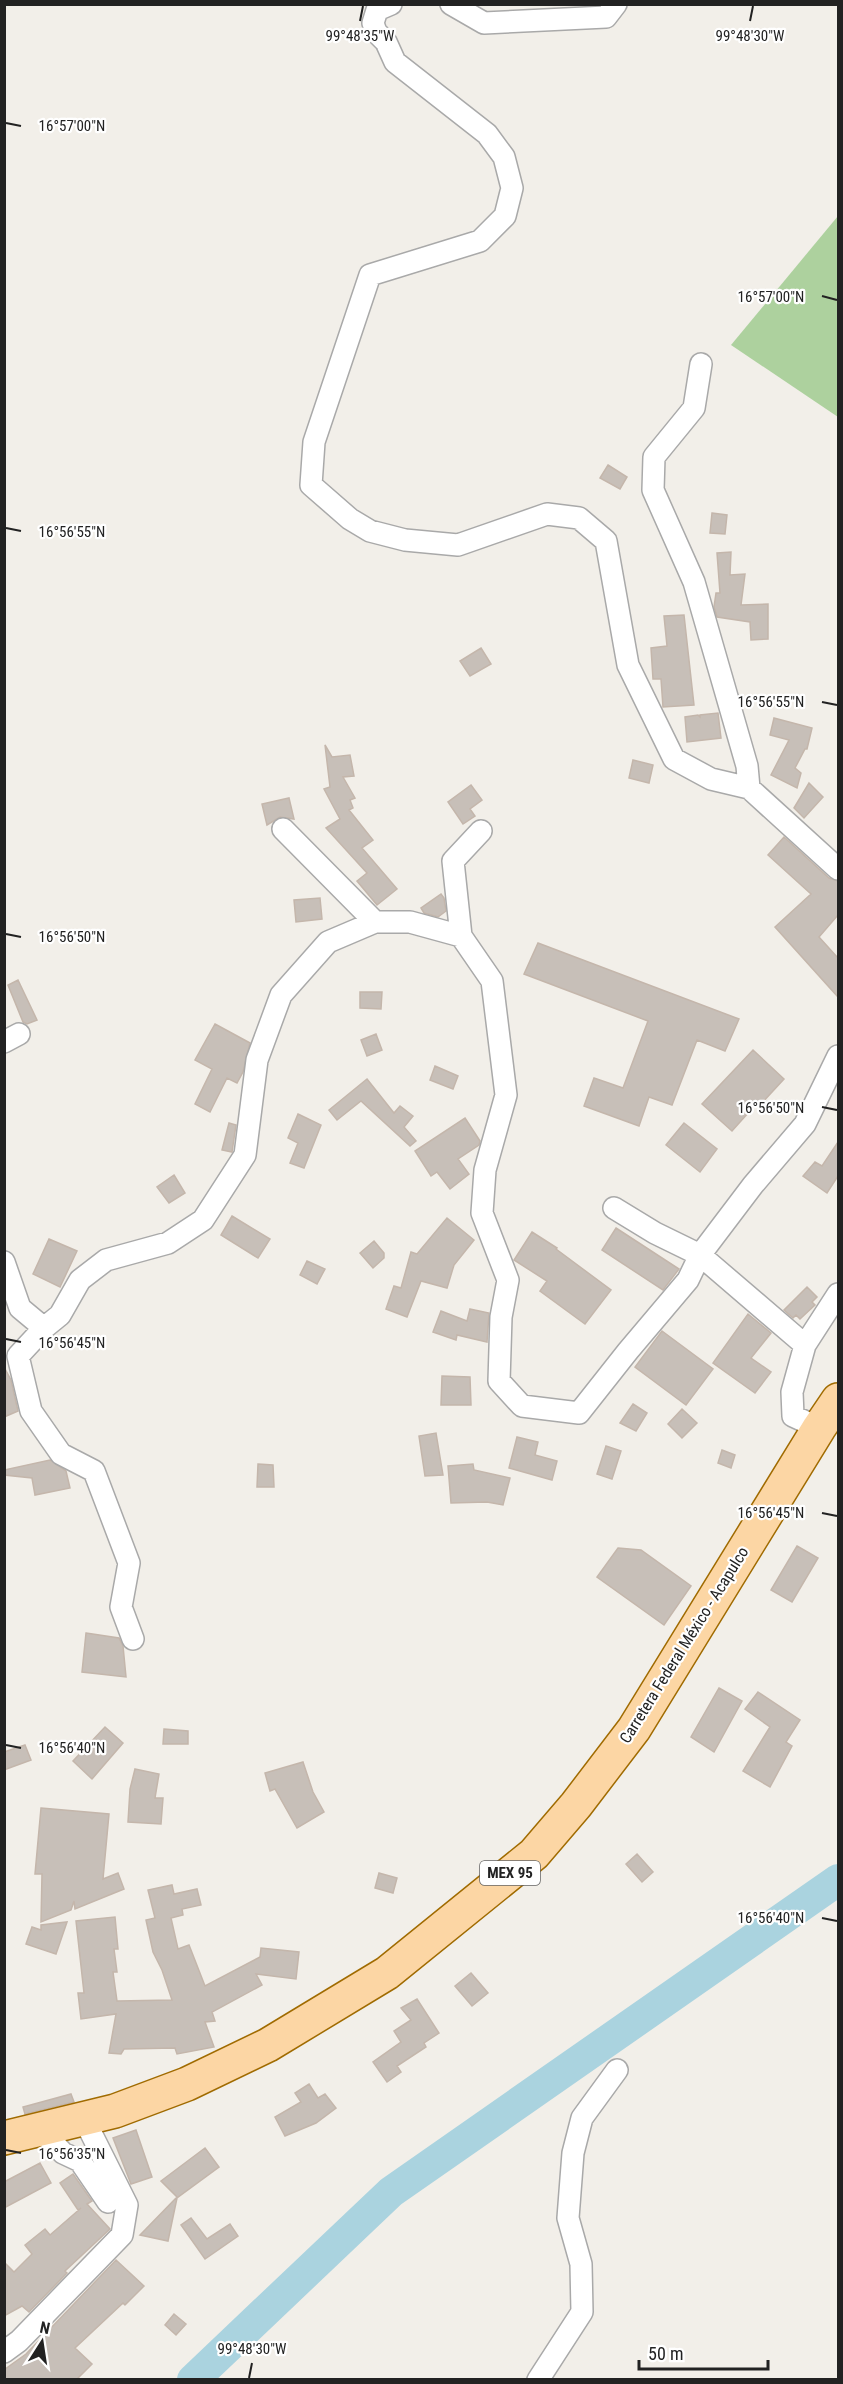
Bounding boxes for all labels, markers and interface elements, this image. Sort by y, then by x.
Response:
text: 99°48'35"W [326,27,395,45]
text: 99°48'30"W [716,27,785,45]
text: 16°57'00"N [39,117,105,135]
text: 16°57'00"N [738,288,804,306]
text: 16°56'55"N [39,523,105,541]
text: 16°56'55"N [738,693,804,711]
text: 16°56'50"N [39,928,105,946]
text: 16°56'50"N [738,1099,804,1117]
text: 16°56'45"N [39,1334,105,1352]
text: 16°56'45"N [738,1504,804,1522]
street label: Carretera Federal México - Acapulco [616,1543,752,1747]
text: 16°56'40"N [39,1739,105,1757]
road number: MEX 95 [480,1861,540,1885]
text: 16°56'40"N [738,1909,804,1927]
text: 16°56'35"N [39,2145,105,2163]
north arrow [12,2312,72,2372]
text: N [38,2318,52,2338]
scale bar [639,2333,768,2371]
text: 99°48'30"W [218,2340,287,2358]
text: 50 m [648,2343,683,2364]

